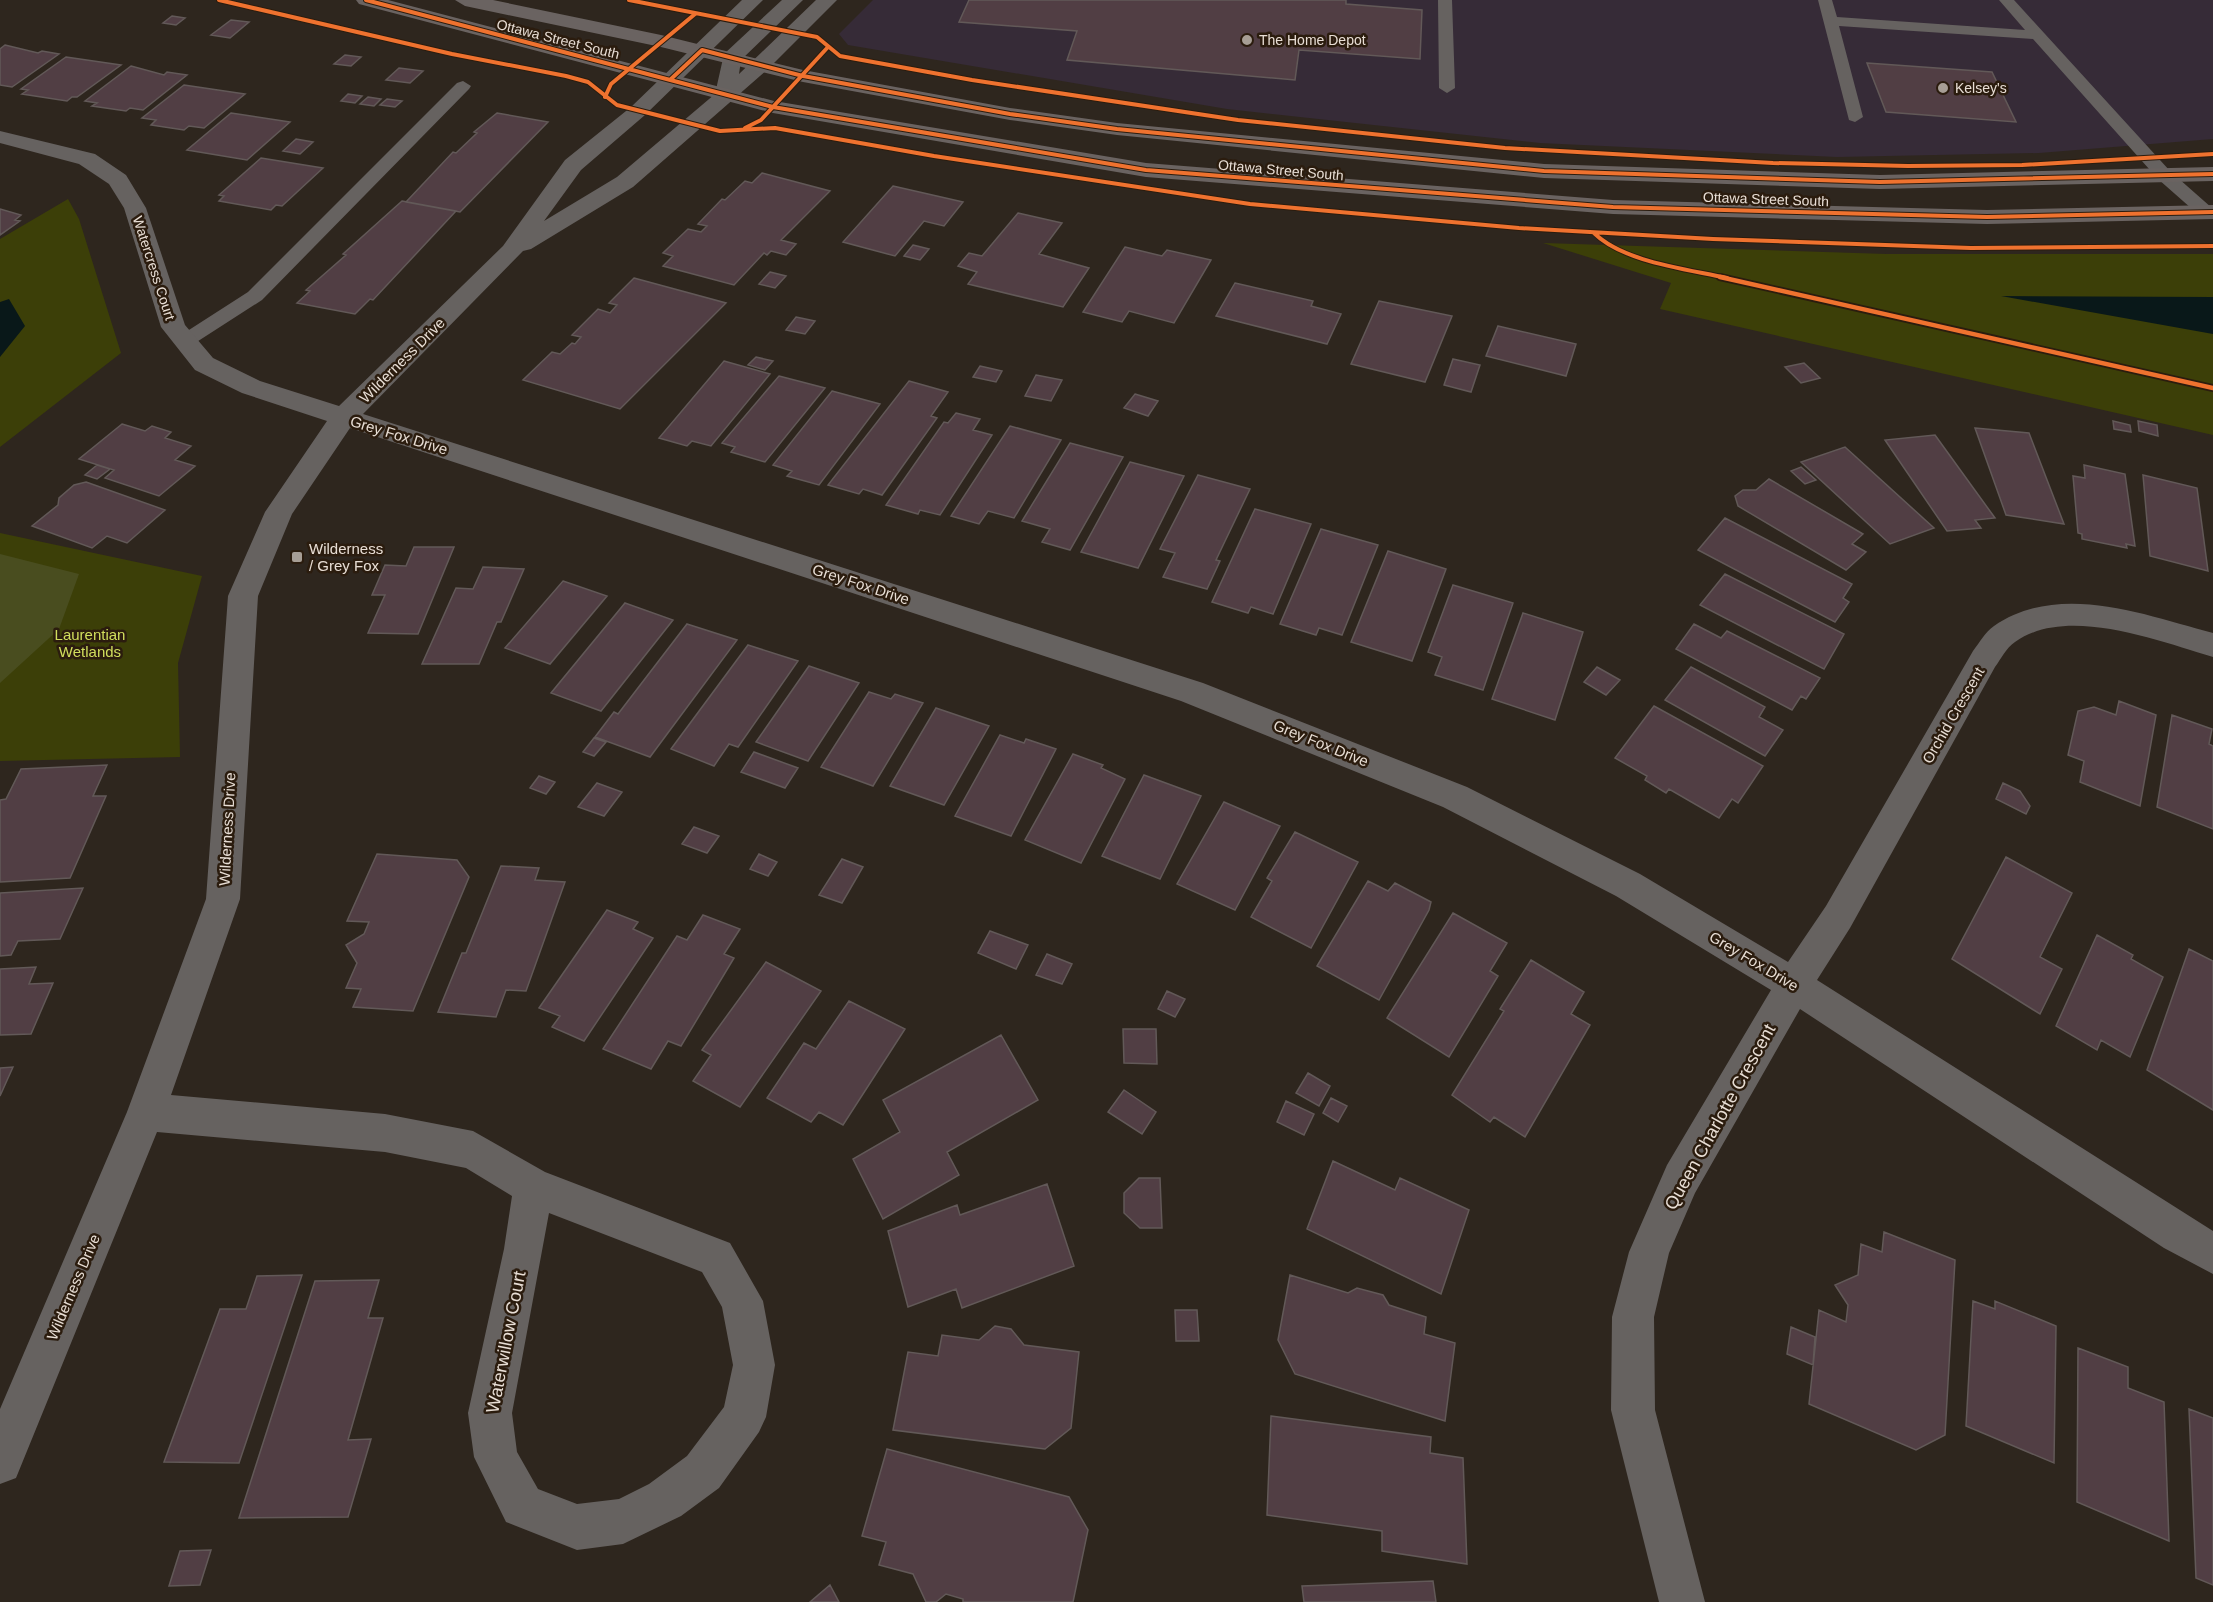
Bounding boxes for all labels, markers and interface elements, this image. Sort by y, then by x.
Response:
street label: Ottawa Street South [495,16,621,62]
place label: The Home Depot [1259,32,1366,48]
marker: The Home Depot [1240,33,1254,47]
place label: Kelsey's [1955,80,2007,96]
marker: Kelsey's [1936,81,1950,95]
street label: Ottawa Street South [1218,157,1344,183]
street label: Ottawa Street South [1703,189,1829,209]
street label: Watercress Court [130,214,178,322]
street label: Wilderness Drive [356,314,448,406]
street label: Grey Fox Drive [348,412,450,458]
place label: Wilderness / Grey Fox [309,540,383,574]
marker: Wilderness / Grey Fox [290,550,304,564]
street label: Grey Fox Drive [810,560,912,608]
park label: Laurentian Wetlands [55,626,125,660]
street label: Orchid Crescent [1919,663,1988,766]
street label: Grey Fox Drive [1271,716,1371,770]
street label: Wilderness Drive [216,772,238,886]
street label: Grey Fox Drive [1706,928,1802,994]
street label: Queen Charlotte Crescent [1661,1021,1779,1213]
street label: Wilderness Drive [43,1232,103,1342]
street label: Waterwillow Court [482,1269,530,1415]

